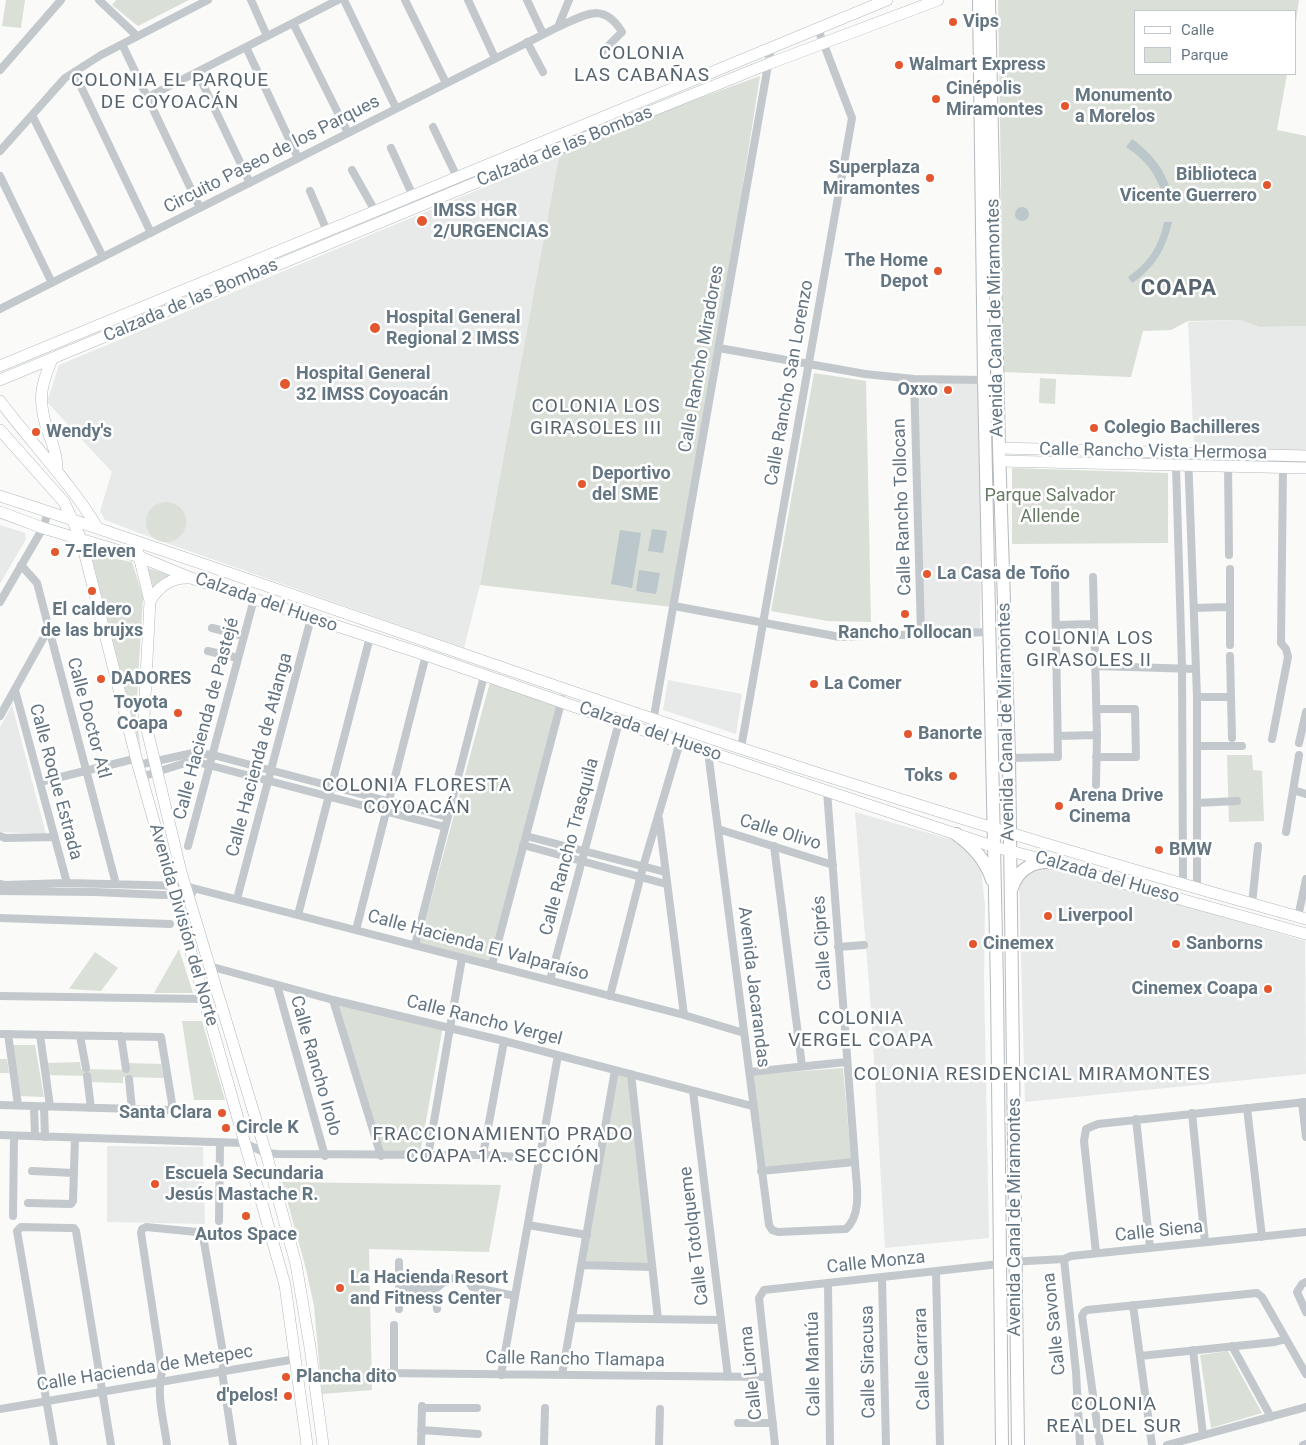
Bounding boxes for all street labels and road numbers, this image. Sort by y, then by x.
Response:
street label: Circuito Paseo de los Parques [160,91,384,219]
street label: Calzada de las Bombas [474,102,656,192]
street label: Avenida Canal de Miramontes [983,198,1009,438]
street label: Calzada de las Bombas [100,254,282,348]
street label: Calle Rancho Miradores [675,264,729,454]
street label: Calle Rancho San Lorenzo [761,278,819,488]
street label: Calle Rancho Tollocan [889,418,917,596]
street label: Calle Rancho Vista Hermosa [1039,439,1267,465]
street label: Calzada del Hueso [192,568,340,638]
street label: Avenida Canal de Miramontes [994,602,1020,842]
street label: Calle Hacienda de Pastejé [170,616,244,822]
street label: Calle Hacienda de Atlanga [222,651,298,859]
street label: Calle Doctor Atl [61,655,115,781]
street label: Calzada del Hueso [576,697,724,767]
street label: Calle Roque Estrada [24,702,86,862]
street label: Calle Rancho Trasquila [536,756,604,938]
street label: Calle Olivo [737,810,823,856]
street label: Avenida División del Norte [144,821,222,1029]
street label: Calzada del Hueso [1032,847,1182,909]
street label: Calle Ciprés [809,895,837,991]
street label: Avenida Jacarandas [732,905,774,1069]
street label: Calle Hacienda El Valparaíso [365,906,591,986]
street label: Calle Rancho Vergel [404,991,564,1051]
street label: Calle Rancho Irolo [285,993,345,1139]
street label: Avenida Canal de Miramontes [1004,1098,1026,1336]
street label: Calle Totolqueme [676,1165,714,1307]
street label: Calle Siena [1114,1217,1204,1247]
street label: Calle Monza [826,1247,926,1279]
street label: Calle Savona [1039,1272,1071,1376]
street label: Calle Siracusa [857,1305,881,1419]
street label: Calle Carrara [910,1307,936,1411]
street label: Calle Mantúa [802,1311,826,1417]
street label: Calle Liorna [736,1325,768,1421]
street label: Calle Hacienda de Metepec [35,1341,255,1397]
street label: Calle Rancho Tlamapa [485,1348,665,1372]

